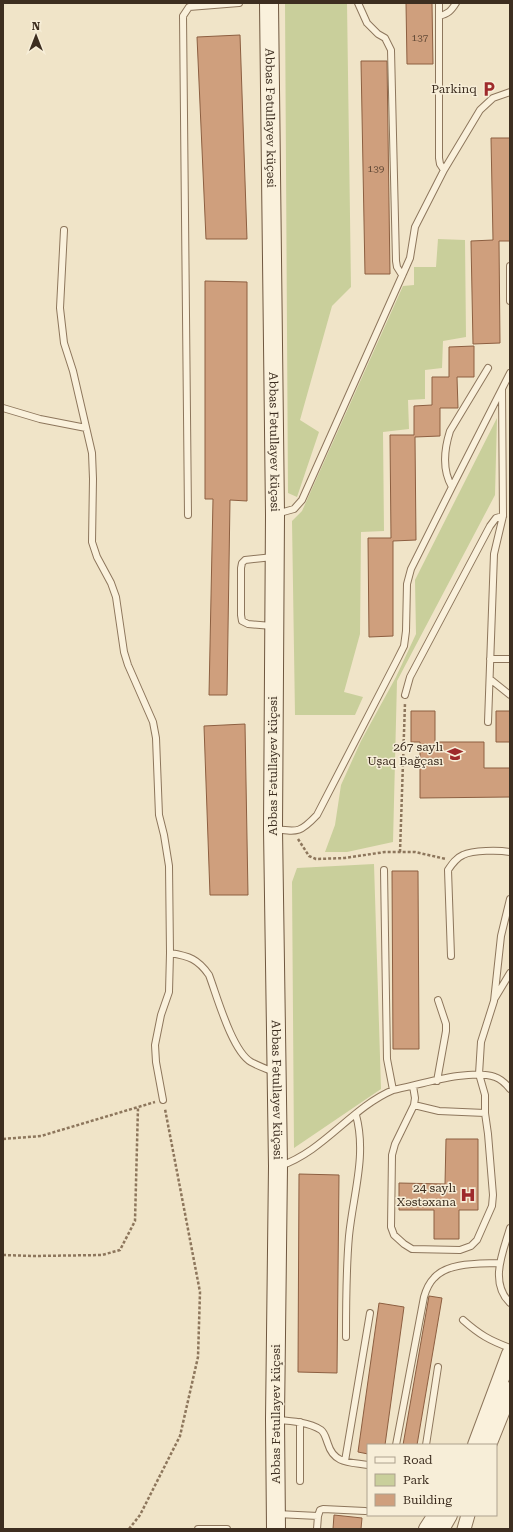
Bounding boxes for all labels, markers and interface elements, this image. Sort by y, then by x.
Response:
north arrow [16,16,56,56]
text: N [32,20,41,33]
house number: 137 [412,32,429,43]
street label: Abbas Fətullayev küçəsi [263,48,278,188]
parking icon: Parkinq [480,80,498,98]
place label: Parkinq [431,82,477,96]
house number: 139 [368,163,385,174]
street label: Abbas Fətullayev küçəsi [266,372,282,512]
street label: Abbas Fətullayev küçəsi [266,696,280,836]
place label: 267 saylı Uşaq Bağçası [367,740,443,768]
school or university icon: 267 saylı Uşaq Bağçası [446,745,464,763]
street label: Abbas Fətullayev küçəsi [269,1020,285,1160]
place label: 24 saylı Xəstəxana [397,1181,456,1209]
hospital icon: 24 saylı Xəstəxana [459,1186,477,1204]
street label: Abbas Fətullayev küçəsi [269,1344,283,1484]
legend [367,1444,497,1516]
text: Road [403,1453,433,1467]
text: Park [403,1473,430,1487]
text: Building [403,1493,452,1507]

